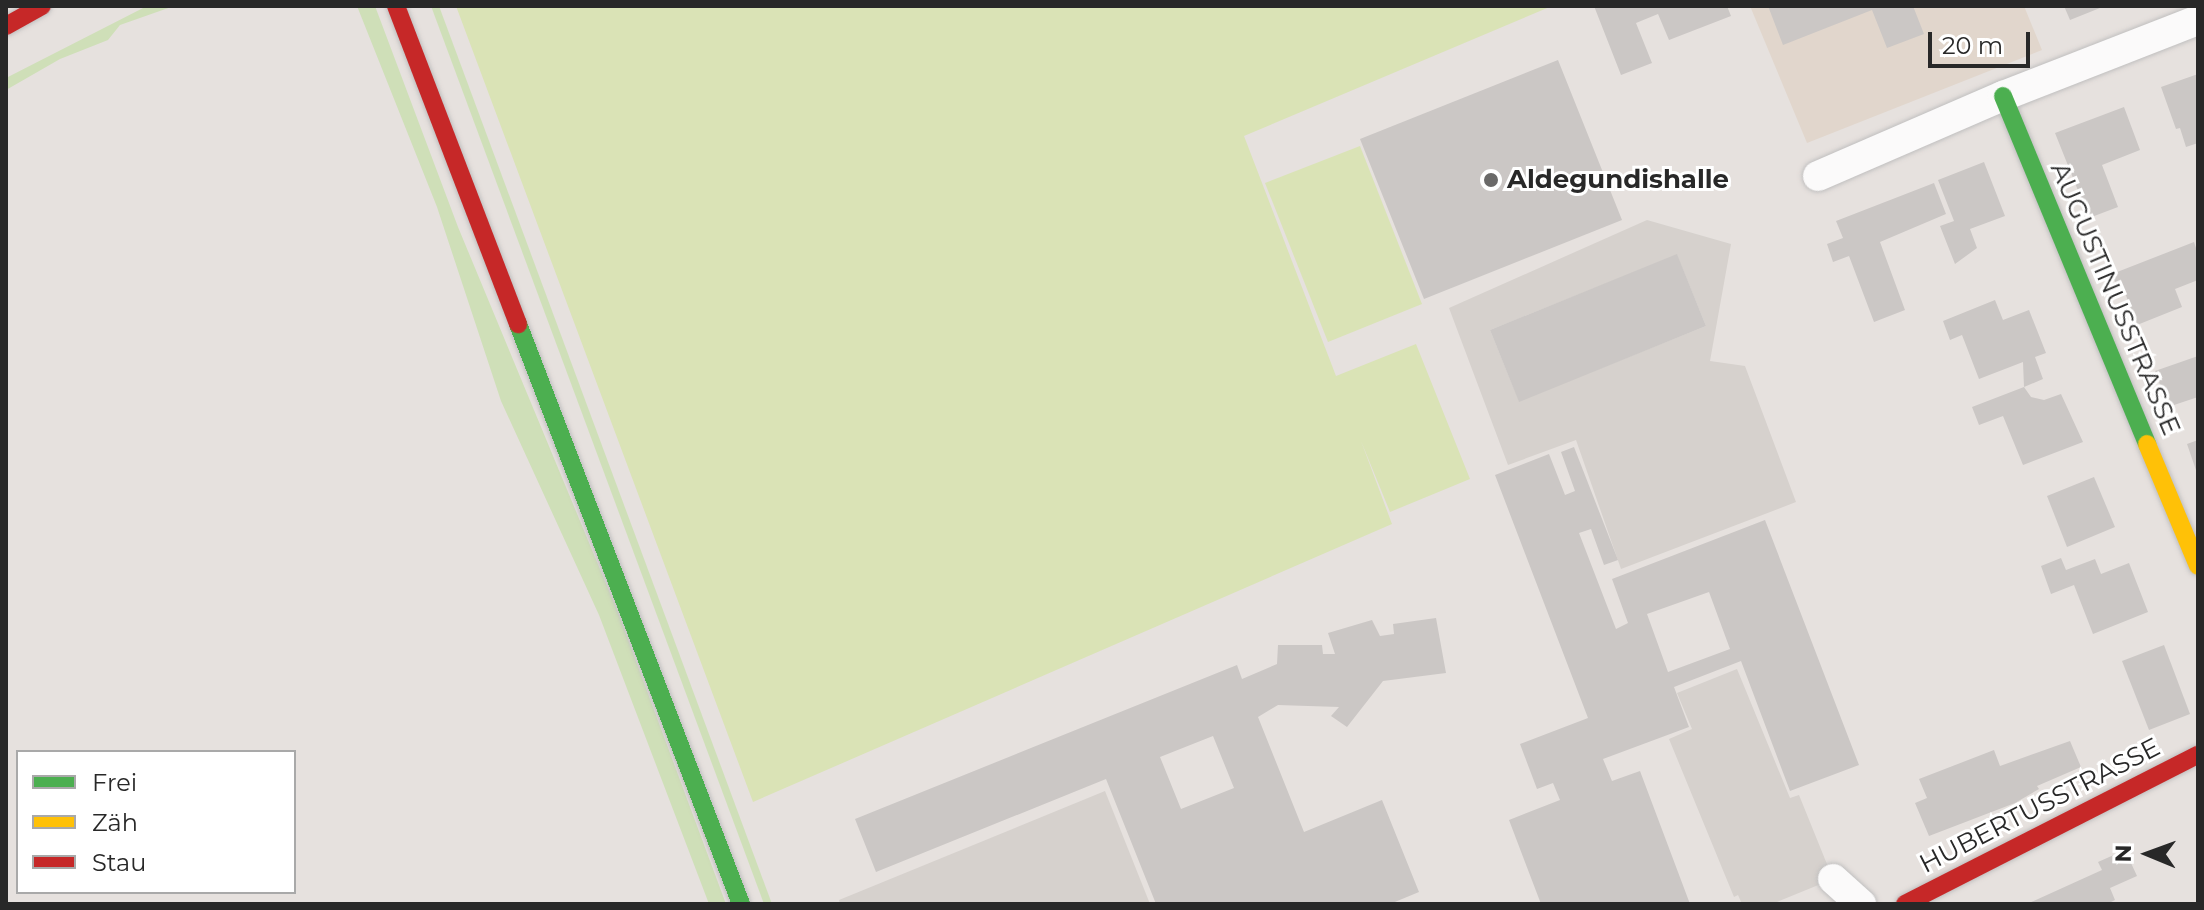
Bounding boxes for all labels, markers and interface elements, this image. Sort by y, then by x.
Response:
scale bar [1932,16,2034,66]
text: 20 m [1942,31,2003,60]
street label: AUGUSTINUSSTRASSE [2043,158,2187,440]
place label: Aldegundishalle [1507,164,1729,196]
marker: Aldegundishalle [1482,171,1500,189]
street label: HUBERTUSSTRASSE [1914,732,2166,880]
legend [16,750,296,894]
text: Frei [92,768,137,797]
text: Zäh [92,808,138,837]
north arrow [2108,814,2188,894]
text: N [2110,844,2137,863]
text: Stau [92,848,146,877]

